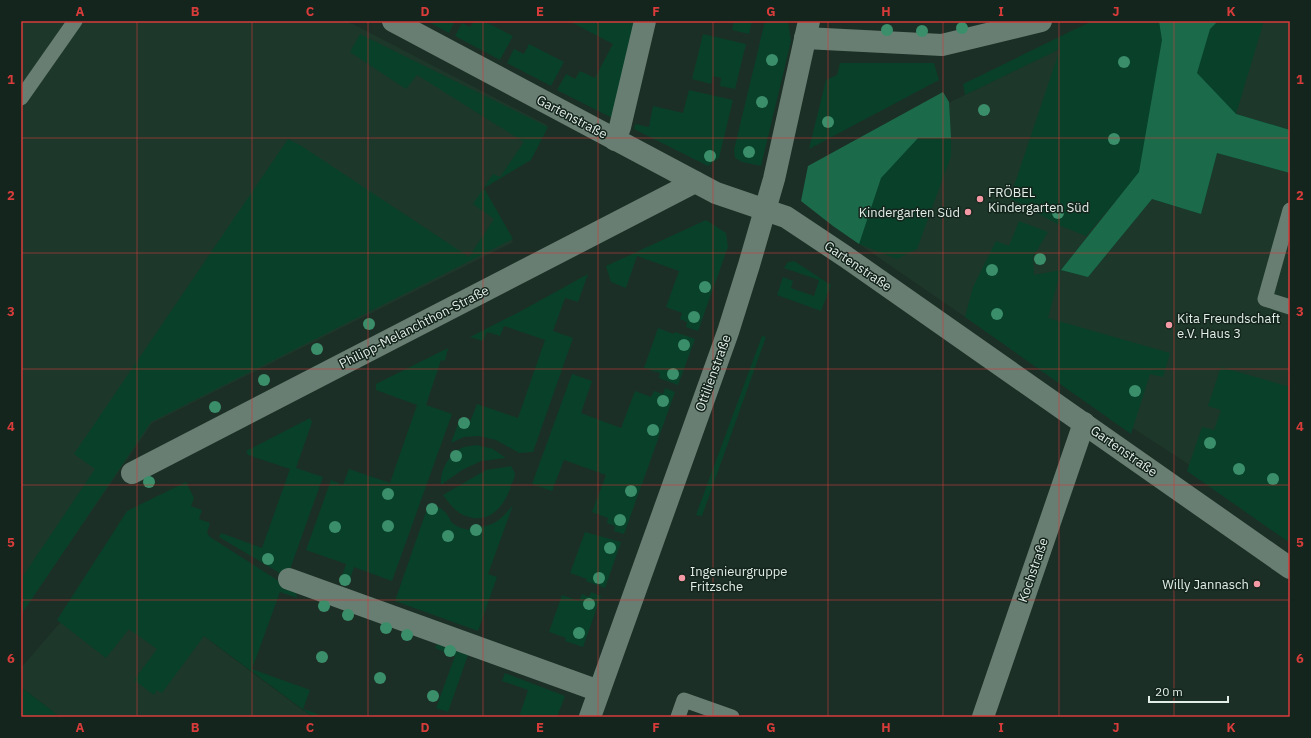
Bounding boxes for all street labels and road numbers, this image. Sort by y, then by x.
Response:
street label: Gartenstraße [534,91,610,143]
street label: Gartenstraße [821,237,895,295]
street label: Philipp-Melanchthon-Straße [336,282,492,372]
street label: Ottilienstraße [691,332,735,414]
street label: Gartenstraße [1087,422,1161,480]
street label: Kochstraße [1014,536,1052,604]

